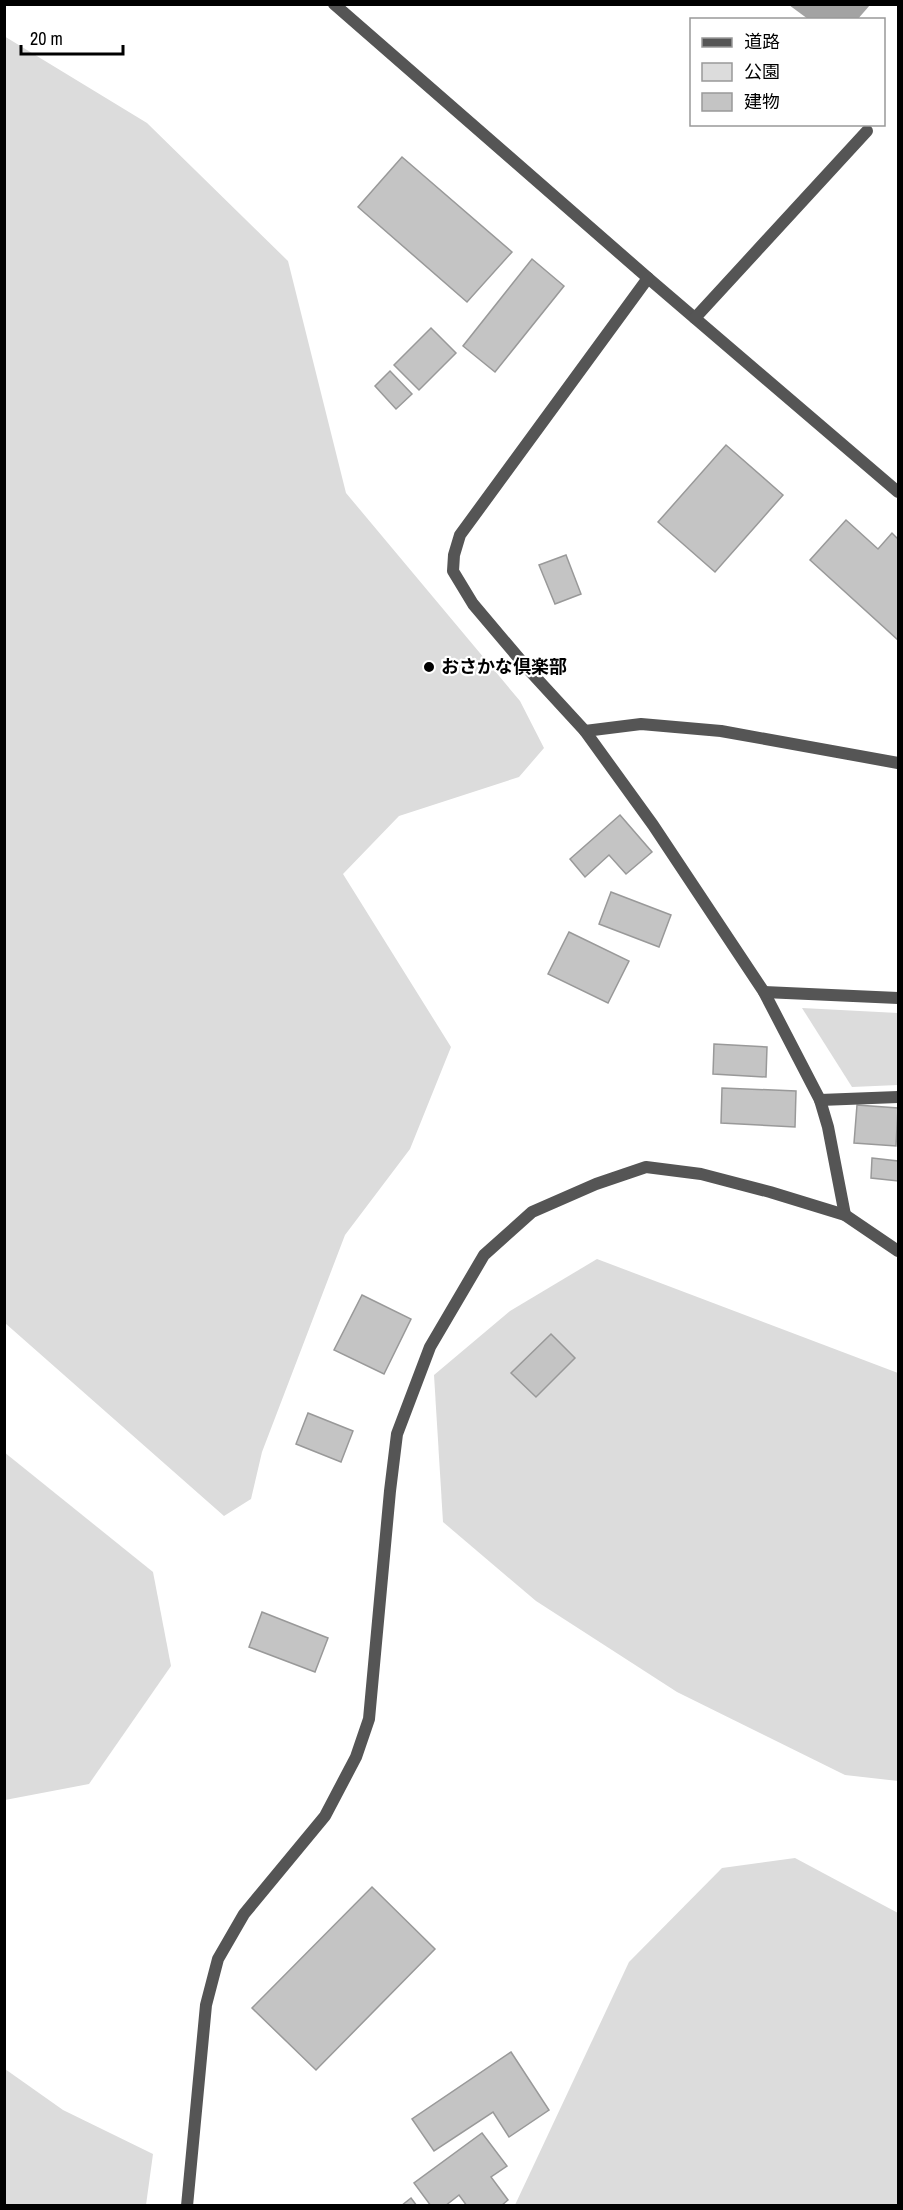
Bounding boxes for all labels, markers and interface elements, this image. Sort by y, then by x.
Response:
scale bar [21,18,123,56]
legend [690,18,885,126]
text: 20 m [30,26,63,51]
text: 道路 [744,29,780,54]
text: 公園 [744,59,780,84]
text: 建物 [744,89,780,114]
place label: おさかな倶楽部 [441,654,567,679]
marker: おさかな倶楽部 [422,660,436,674]

